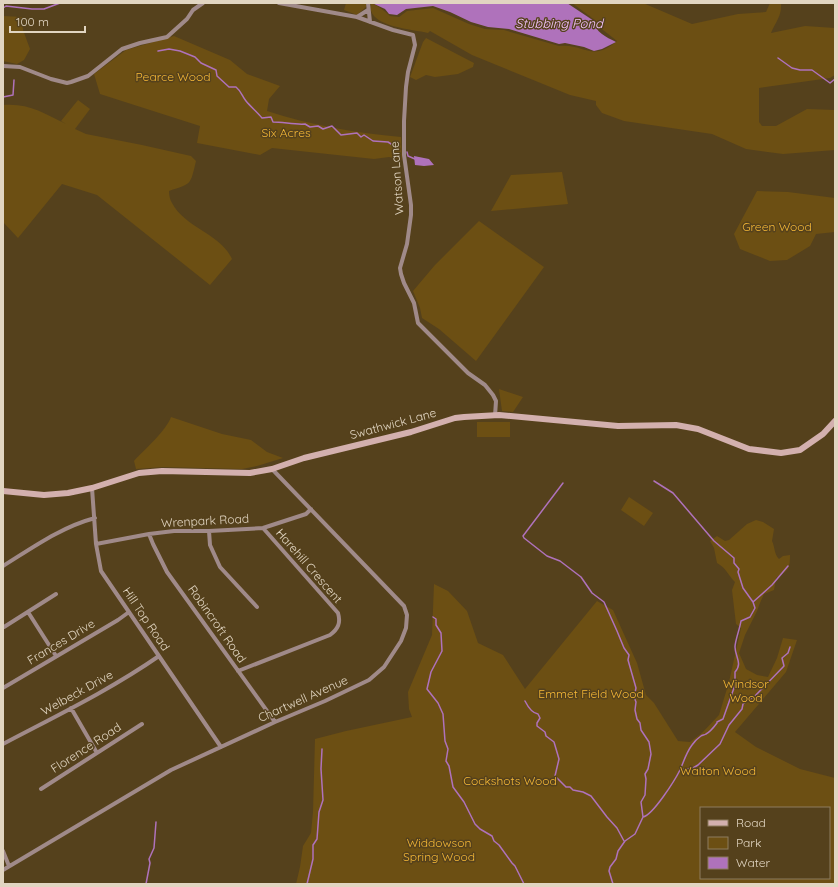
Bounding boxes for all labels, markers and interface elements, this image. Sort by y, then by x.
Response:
scale bar [10,8,85,34]
text: 100 m [16,14,49,29]
water label: Stubbing Pond [515,15,605,31]
park label: Pearce Wood [136,69,210,84]
park label: Six Acres [261,125,311,140]
street label: Watson Lane [386,141,407,215]
park label: Green Wood [742,219,812,234]
street label: Swathwick Lane [348,405,438,442]
street label: Wrenpark Road [161,511,249,530]
street label: Harehill Crescent [273,525,346,606]
street label: Robincroft Road [185,582,250,665]
street label: Hill Top Road [120,584,173,653]
street label: Frances Drive [24,615,97,668]
street label: Welbeck Drive [38,667,115,718]
street label: Chartwell Avenue [256,672,350,725]
park label: Windsor Wood [723,676,769,705]
park label: Emmet Field Wood [538,686,644,701]
street label: Florence Road [48,719,124,776]
park label: Walton Wood [680,763,756,778]
park label: Cockshots Wood [463,773,557,788]
legend [700,807,830,879]
text: Road [736,815,766,830]
park label: Widdowson Spring Wood [403,835,475,864]
text: Park [736,835,761,850]
text: Water [736,855,771,870]

